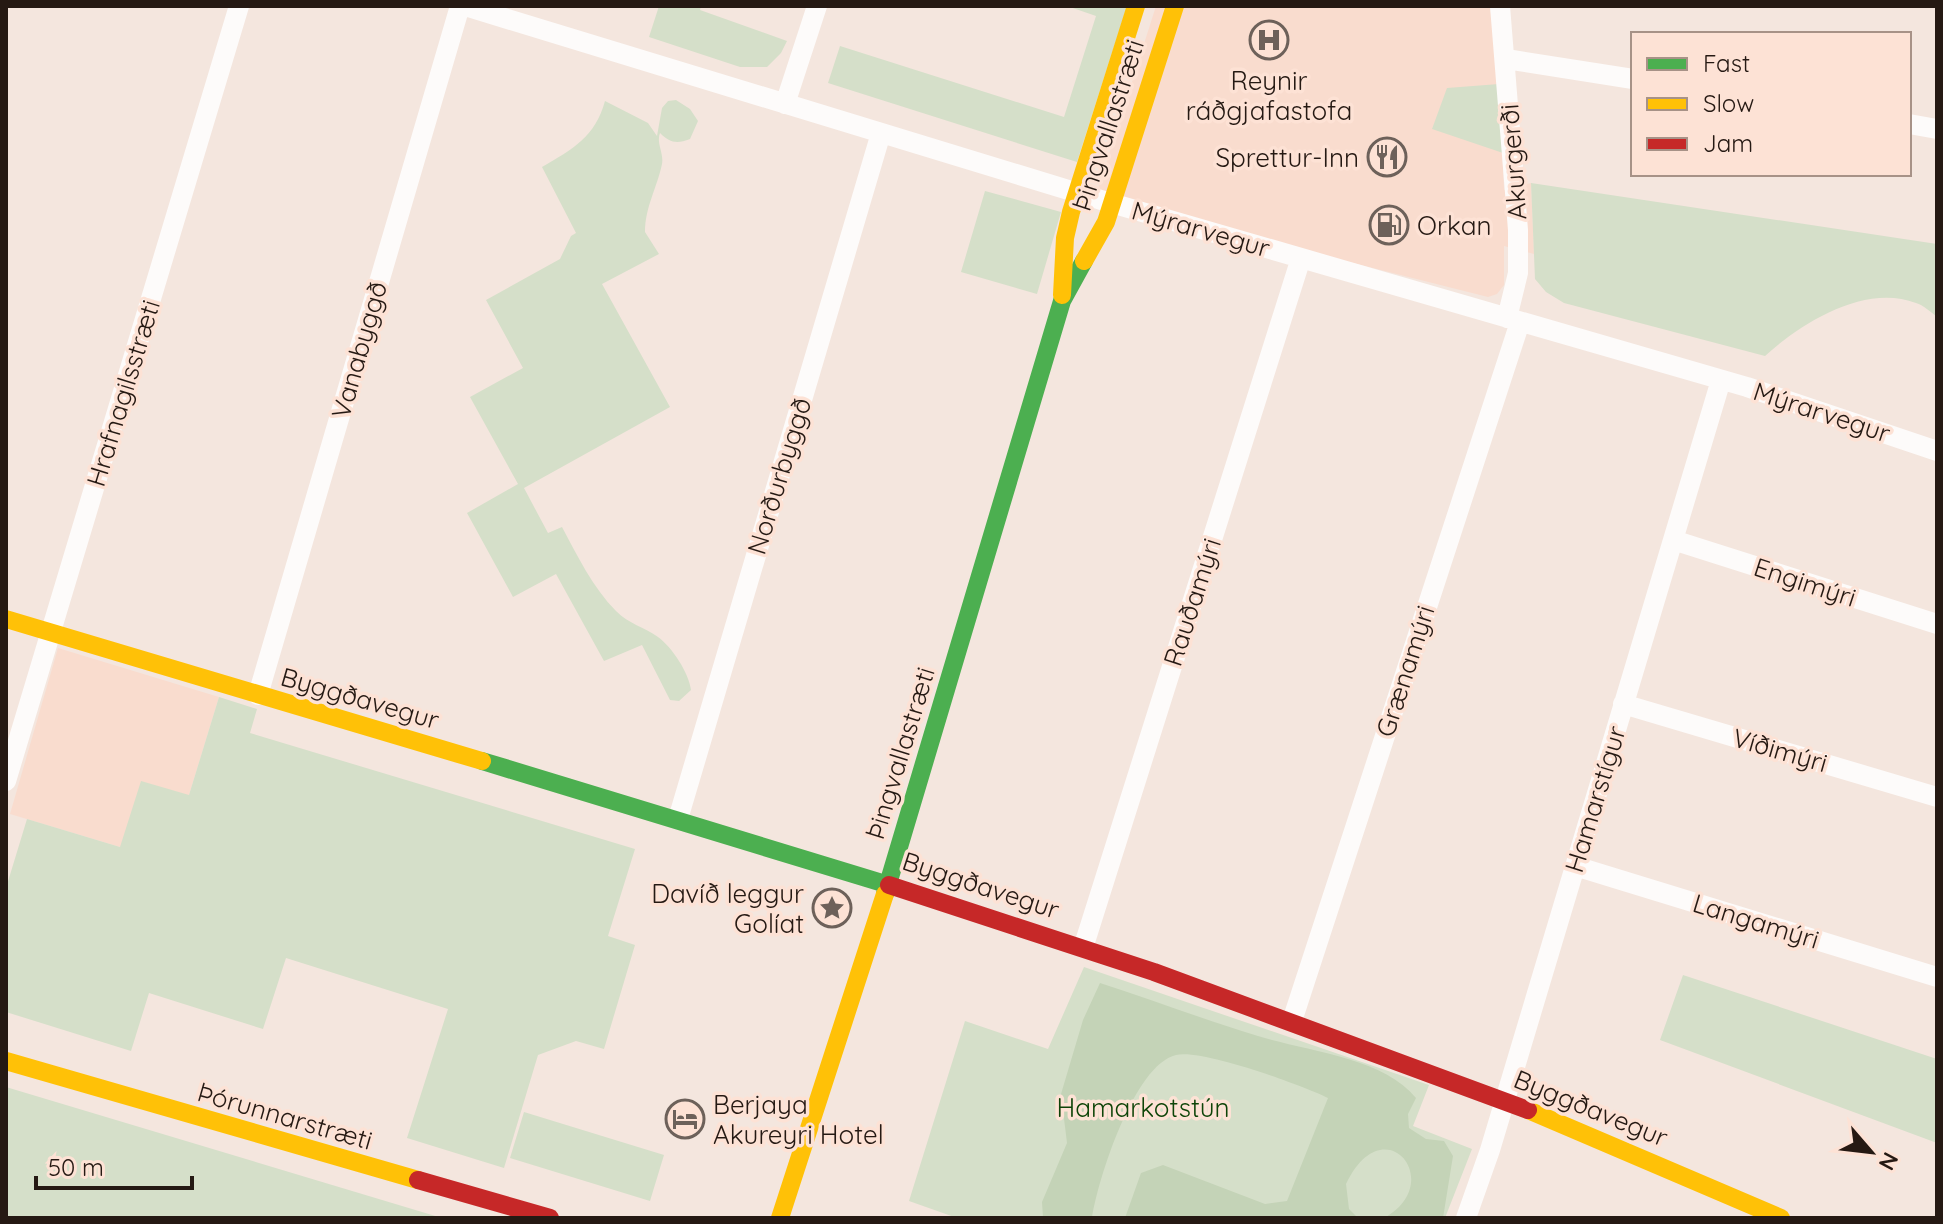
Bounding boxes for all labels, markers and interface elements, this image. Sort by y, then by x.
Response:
hospital icon: Reynir ráðgjafastofa [1248,19,1290,61]
legend [1631,32,1911,176]
street label: Þingvallastræti [1065,35,1151,215]
text: Fast [1703,48,1750,78]
place label: Reynir ráðgjafastofa [1186,64,1352,127]
text: Slow [1703,88,1754,118]
street label: Akurgerði [1492,103,1534,221]
text: Jam [1703,128,1753,158]
restaurant icon: Sprettur-Inn [1366,136,1408,178]
place label: Sprettur-Inn [1215,141,1359,174]
street label: Mýrarvegur [1128,194,1274,264]
fuel station icon: Orkan [1368,204,1410,246]
place label: Orkan [1417,209,1492,242]
street label: Vanabyggð [324,278,394,422]
street label: Hrafnagilsstræti [79,296,167,490]
street label: Mýrarvegur [1749,374,1895,450]
street label: Norðurbyggð [740,394,818,558]
street label: Rauðamýri [1156,534,1228,670]
street label: Engimýri [1750,550,1860,614]
street label: Grænamýri [1368,601,1442,741]
street label: Byggðavegur [277,660,443,736]
street label: Þingvallastræti [858,663,942,843]
street label: Víðimýri [1729,721,1831,779]
street label: Hamarstígur [1557,722,1633,876]
street label: Byggðavegur [898,844,1064,926]
place label: Davíð leggur Golíat [651,877,804,940]
street label: Langamýri [1689,886,1823,956]
place icon: Davíð leggur Golíat [811,887,853,929]
street label: Byggðavegur [1509,1062,1673,1154]
street label: Þórunnarstræti [194,1075,376,1157]
place label: Berjaya Akureyri Hotel [713,1088,884,1151]
park label: Hamarkotstún [1056,1091,1230,1124]
hotel icon: Berjaya Akureyri Hotel [664,1098,706,1140]
north arrow [1831,1112,1911,1192]
scale bar [36,1140,192,1190]
text: N [1873,1148,1905,1175]
text: 50 m [48,1152,104,1182]

